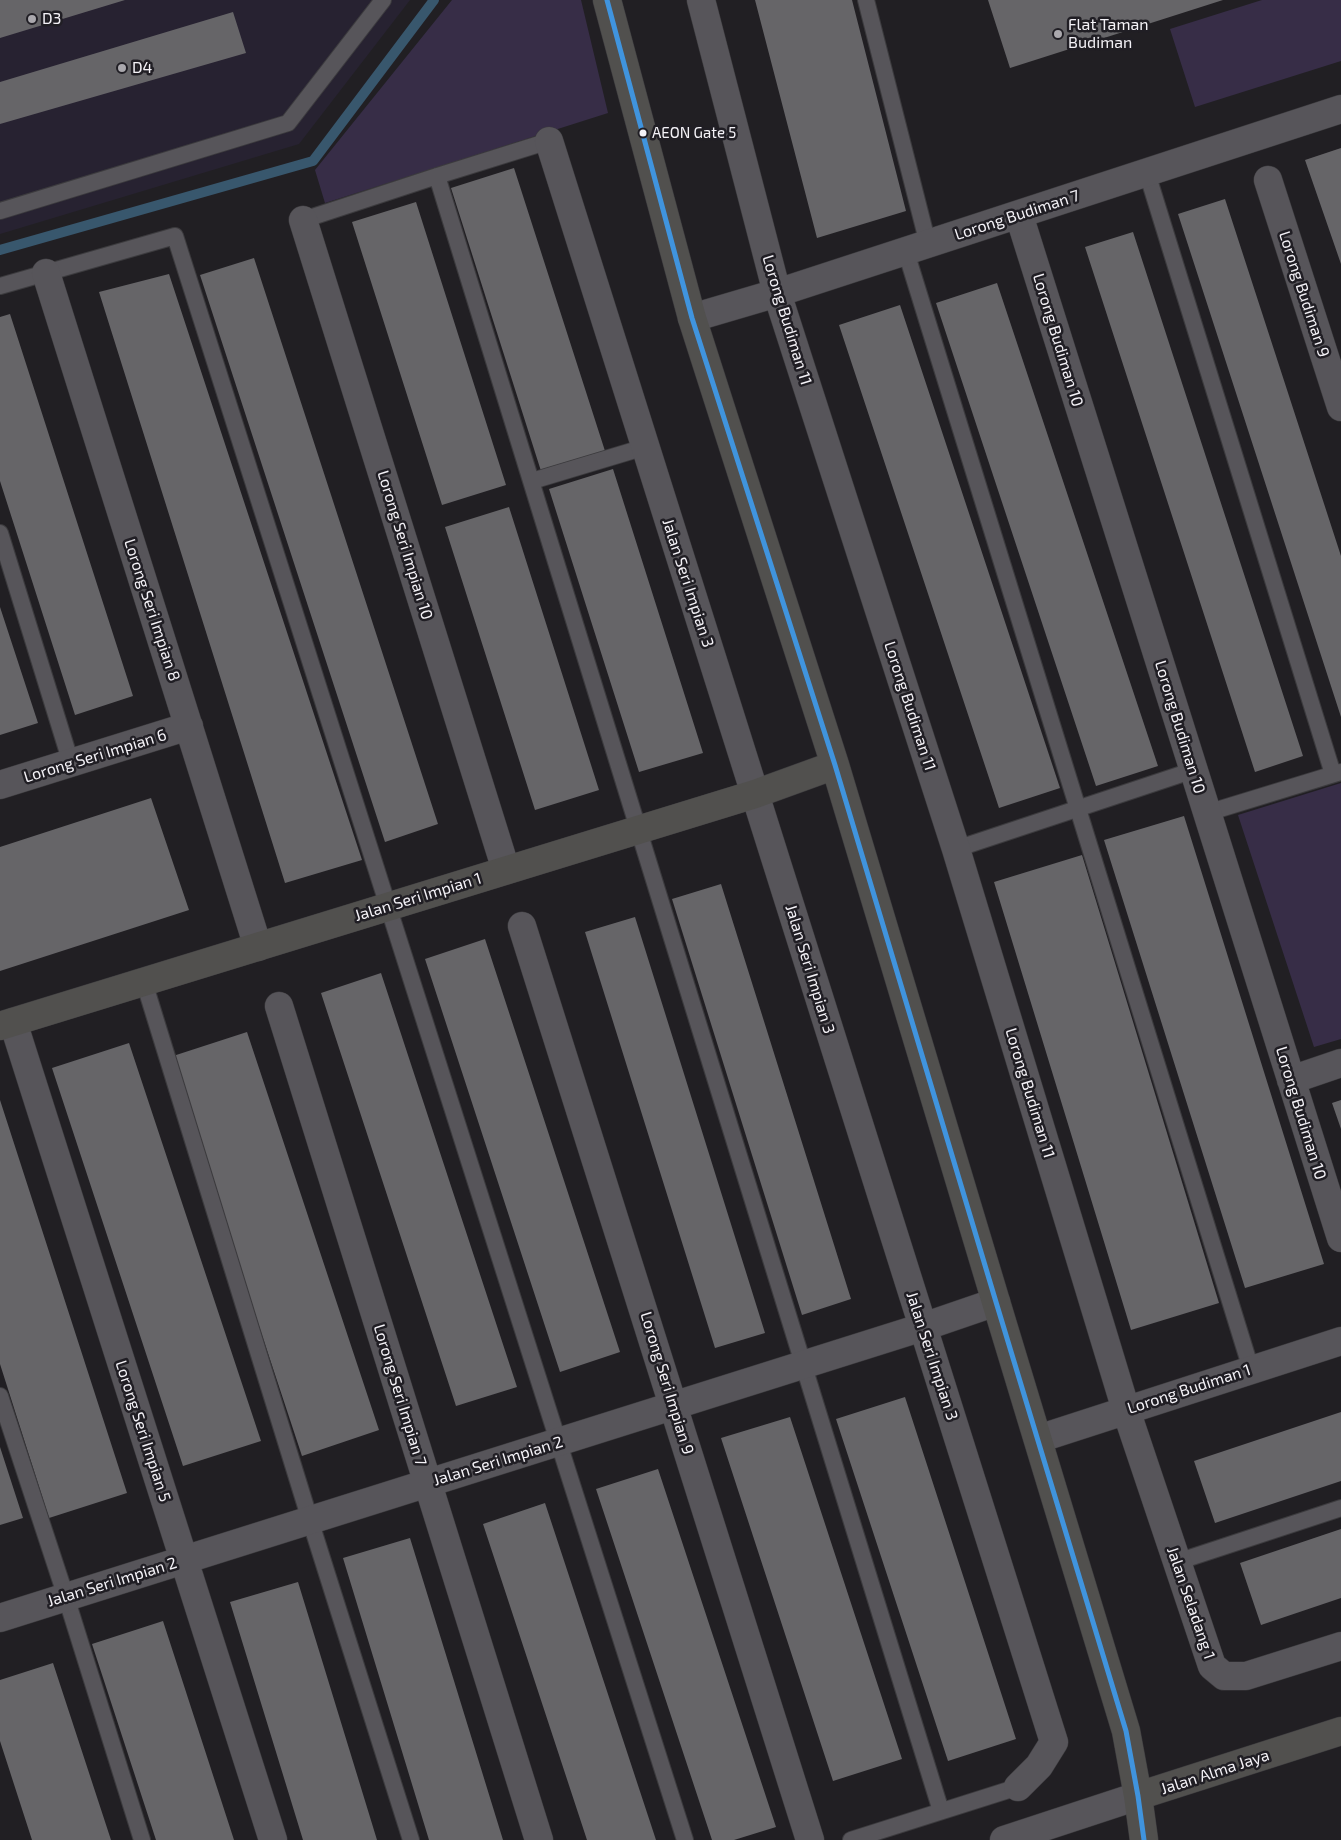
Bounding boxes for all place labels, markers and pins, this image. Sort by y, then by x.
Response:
place label: D3 [42,9,62,29]
marker: D3 [26,13,38,25]
place label: Flat Taman Budiman [1068,15,1148,53]
marker: Flat Taman Budiman [1052,28,1064,40]
place label: D4 [132,58,152,78]
marker: D4 [116,62,128,74]
place label: AEON Gate 5 [652,124,736,142]
marker: AEON Gate 5 [638,128,648,138]

